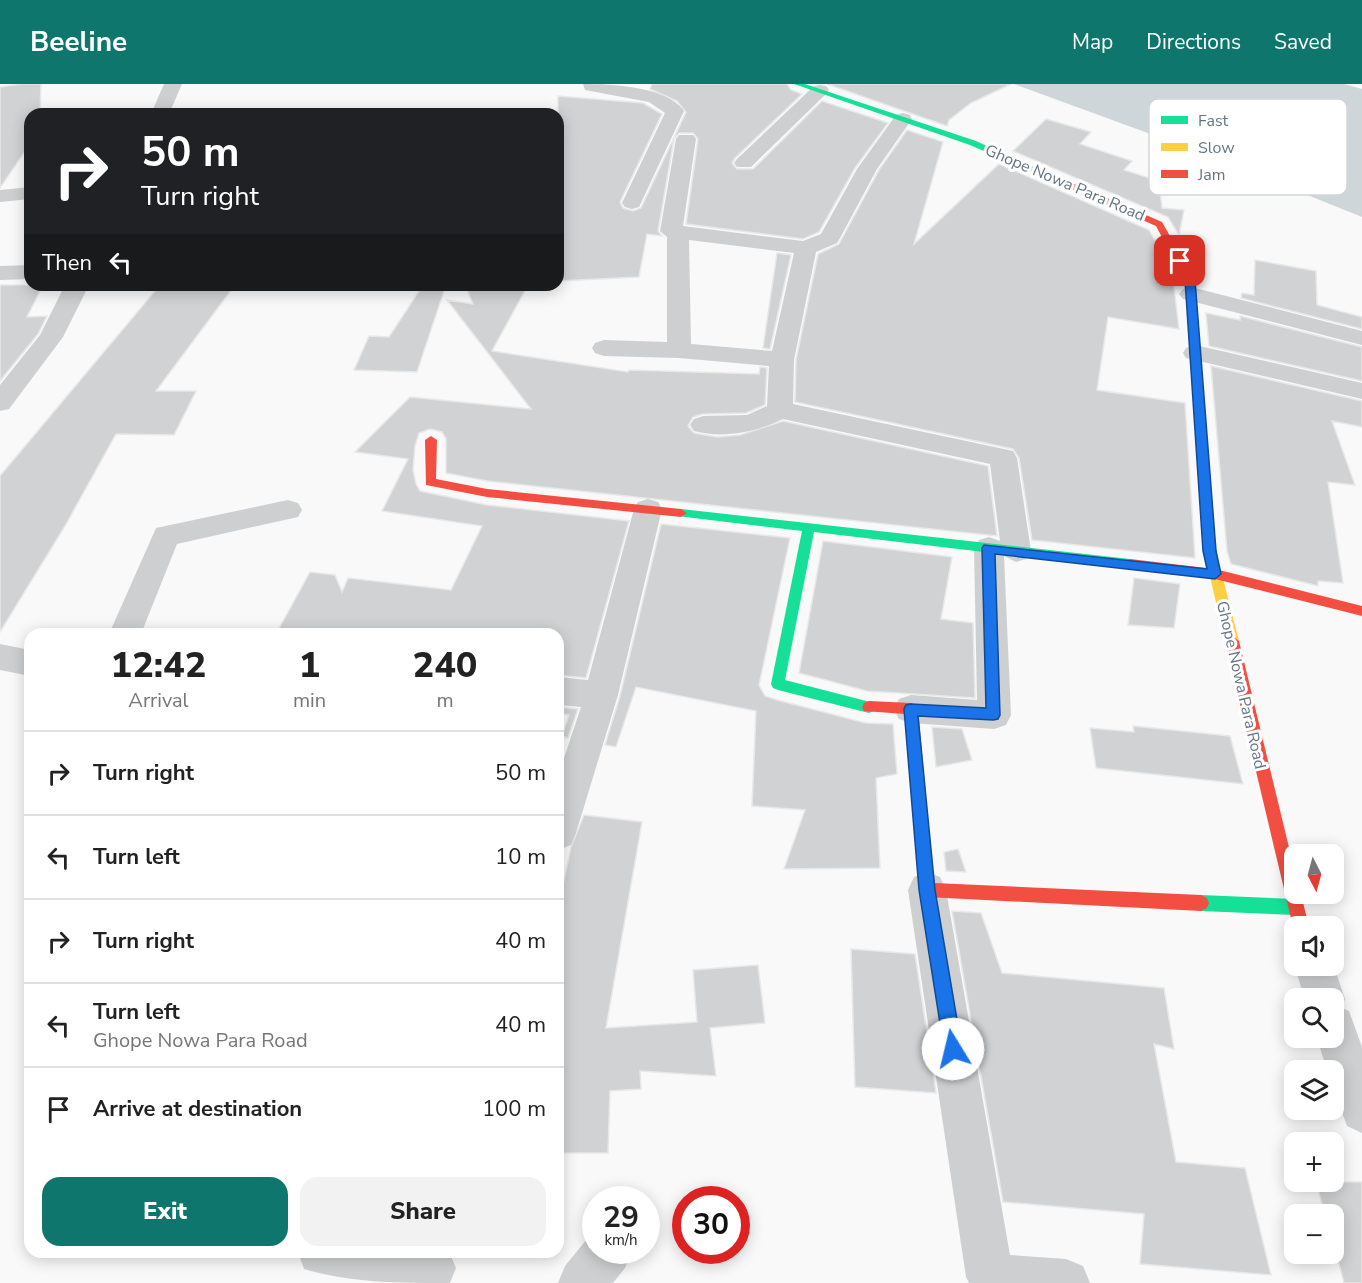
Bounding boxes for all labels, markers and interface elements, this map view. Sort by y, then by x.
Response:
text: Beeline [30,23,127,61]
text: Map [1072,28,1113,56]
text: Directions [1146,28,1241,56]
text: Saved [1274,28,1332,56]
legend [1149,99,1347,195]
text: Fast [1198,110,1229,132]
text: 50 m [141,124,240,181]
icon: right [42,132,120,210]
text: Slow [1198,137,1235,159]
street label: Ghope Nowa Para Road [982,139,1148,227]
text: Jam [1197,164,1225,186]
text: Turn right [141,178,259,215]
pin [1154,235,1205,286]
icon: arrive [1163,244,1196,277]
icon: left [104,246,137,279]
text: Then [42,248,92,278]
street label: Ghope Nowa Para Road [1211,599,1271,771]
text: 12:42 [111,641,206,690]
text: 1 [299,641,320,690]
text: 240 [413,641,477,690]
text: Arrival [128,687,189,714]
text: min [293,687,326,714]
text: m [436,687,454,714]
icon: right [42,757,75,790]
text: Turn right [93,758,194,788]
text: 50 m [495,758,546,788]
icon: left [42,841,75,874]
text: Turn left [93,842,180,872]
text: 10 m [495,842,546,872]
north arrow [1284,844,1344,904]
map controls [1284,844,1344,1264]
button: sound [1284,916,1344,976]
icon: right [42,925,75,958]
text: Turn right [93,926,194,956]
text: 40 m [495,926,546,956]
button: search [1284,988,1344,1048]
text: Turn left [93,997,180,1027]
icon: left [42,1009,75,1042]
text: 40 m [495,1010,546,1040]
position arrow [921,1017,985,1081]
text: Ghope Nowa Para Road [93,1027,308,1054]
button: layers [1284,1060,1344,1120]
icon: arrive [42,1093,75,1126]
text: Arrive at destination [93,1094,302,1124]
text: 100 m [482,1094,546,1124]
button: + [1284,1132,1344,1192]
button: Exit [42,1177,288,1246]
button: Share [300,1177,546,1246]
speed limit sign: 30 [672,1186,750,1264]
text: 29 [603,1197,639,1238]
button: − [1284,1204,1344,1264]
text: km/h [604,1230,638,1250]

